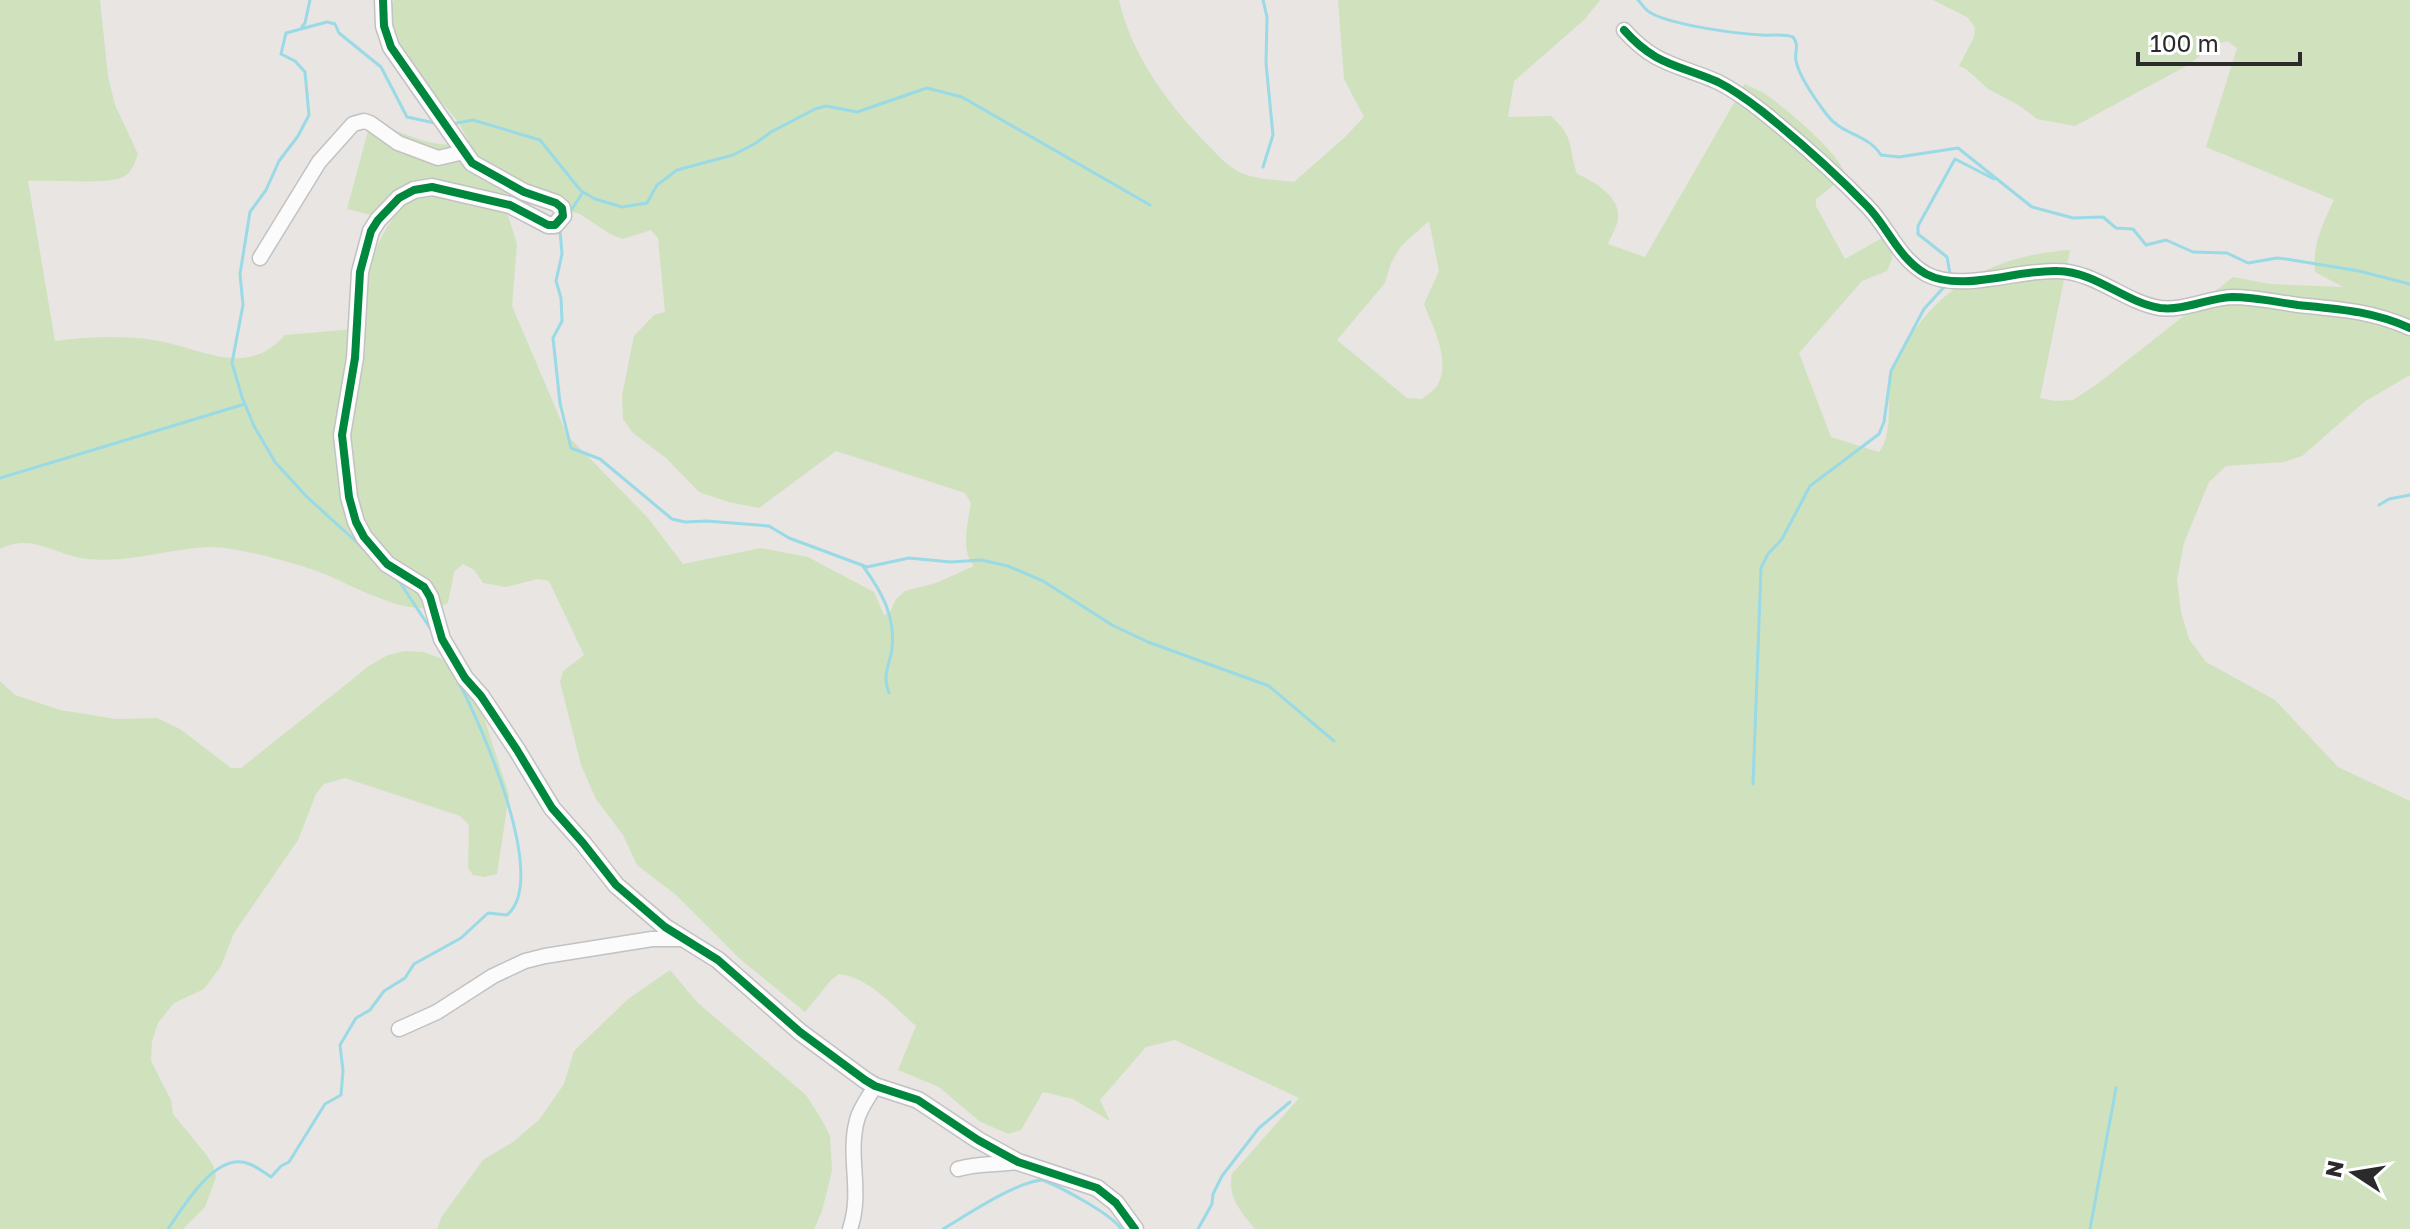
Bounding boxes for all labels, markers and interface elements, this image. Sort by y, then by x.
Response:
scale bar [2138,16,2300,66]
text: 100 m [2150,28,2219,57]
north arrow [2314,1133,2394,1213]
text: N [2319,1158,2349,1180]

